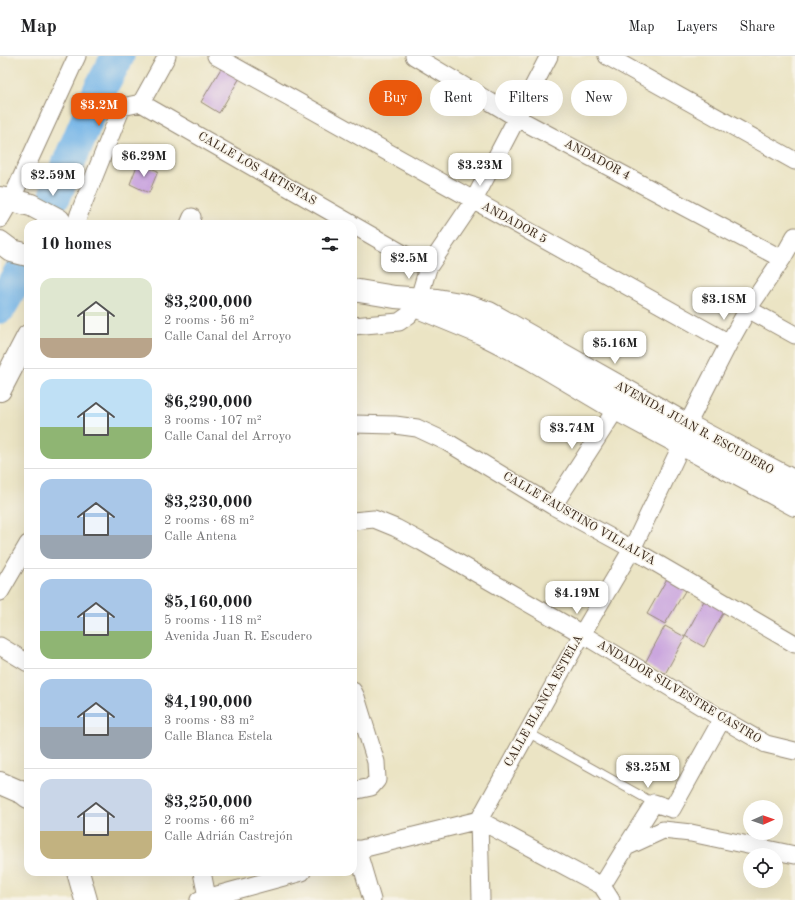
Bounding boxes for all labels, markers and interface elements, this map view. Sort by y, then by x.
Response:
text: Map [20,18,57,37]
text: Map [629,20,655,34]
text: Layers [677,20,718,34]
text: Share [740,20,775,34]
chip: Buy [369,80,422,116]
chip: Rent [430,80,487,116]
chip: Filters [495,80,563,116]
chip: New [571,80,627,116]
pin: $3.2M [71,93,127,127]
text: $3.2M [80,99,118,112]
street label: CALLE LOS ARTISTAS [196,130,318,208]
street label: ANDADOR 4 [562,138,632,182]
pin: $6.29M [111,144,177,178]
text: $6.29M [121,150,167,163]
pin: $3.23M [447,153,513,187]
text: $3.23M [457,159,503,172]
pin: $2.59M [20,163,86,197]
text: $2.59M [30,169,76,182]
street label: ANDADOR 5 [479,199,549,246]
icon: filters [319,233,341,255]
text: 10 homes [40,236,112,253]
pin: $2.5M [381,246,437,280]
text: $2.5M [390,252,428,265]
pin: $3.18M [691,287,757,321]
text: $3.18M [701,293,747,306]
icon: home [72,294,120,342]
text: $3,200,000 [164,294,252,311]
text: 2 rooms · 56 m² [164,314,254,327]
text: Calle Canal del Arroyo [164,330,291,343]
pin: $5.16M [582,331,648,365]
text: $5.16M [592,337,638,350]
street label: AVENIDA JUAN R. ESCUDERO [613,379,775,477]
text: $6,290,000 [164,394,252,411]
icon: home [72,395,120,443]
text: 3 rooms · 107 m² [164,414,262,427]
pin: $3.74M [539,416,605,450]
text: $3.74M [549,422,595,435]
text: Calle Canal del Arroyo [164,430,291,443]
street label: CALLE FAUSTINO VILLALVA [501,470,657,568]
text: $3,230,000 [164,494,252,511]
icon: home [72,495,120,543]
text: 2 rooms · 68 m² [164,514,254,527]
text: Calle Antena [164,530,237,543]
pin: $4.19M [544,581,610,615]
text: $4.19M [554,587,600,600]
text: $5,160,000 [164,594,252,611]
icon: home [72,595,120,643]
text: 5 rooms · 118 m² [164,614,262,627]
text: Avenida Juan R. Escudero [164,630,312,643]
street label: CALLE BLANCA ESTELA [503,633,585,769]
street label: ANDADOR SILVESTRE CASTRO [595,638,763,746]
text: $4,190,000 [164,694,252,711]
icon: home [72,695,120,743]
text: 3 rooms · 83 m² [164,714,254,727]
text: Calle Blanca Estela [164,730,273,743]
pin: $3.25M [615,755,681,789]
text: $3.25M [625,761,671,774]
text: $3,250,000 [164,794,252,811]
icon: home [72,795,120,843]
north arrow [743,800,783,840]
map controls [743,800,783,888]
text: 2 rooms · 66 m² [164,814,254,827]
text: Calle Adrián Castrejón [164,830,293,843]
button: locate [743,848,783,888]

